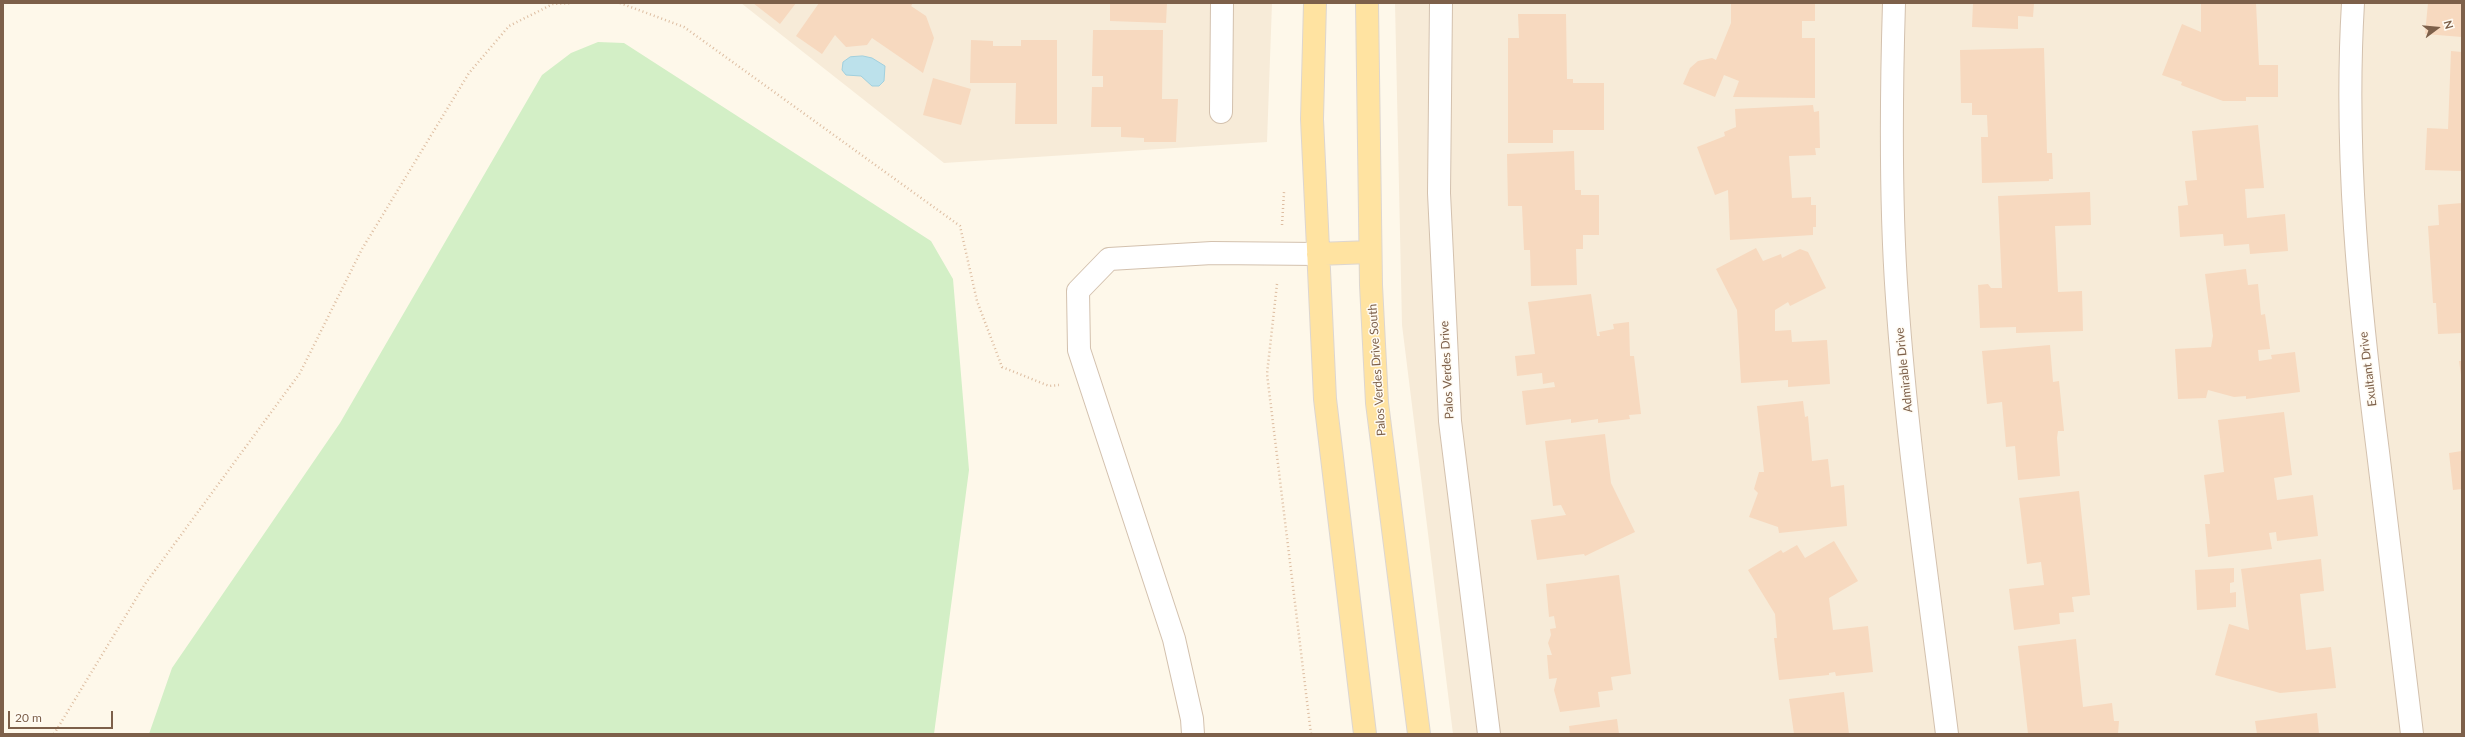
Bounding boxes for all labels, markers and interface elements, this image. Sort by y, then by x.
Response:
north arrow [2417,8,2457,48]
text: N [2442,19,2456,30]
street label: Palos Verdes Drive South [1365,303,1389,437]
street label: Palos Verdes Drive [1437,320,1457,420]
street label: Admirable Drive [1892,327,1916,413]
street label: Exultant Drive [2356,331,2380,407]
scale bar [10,703,115,729]
text: 20 m [15,710,42,725]

